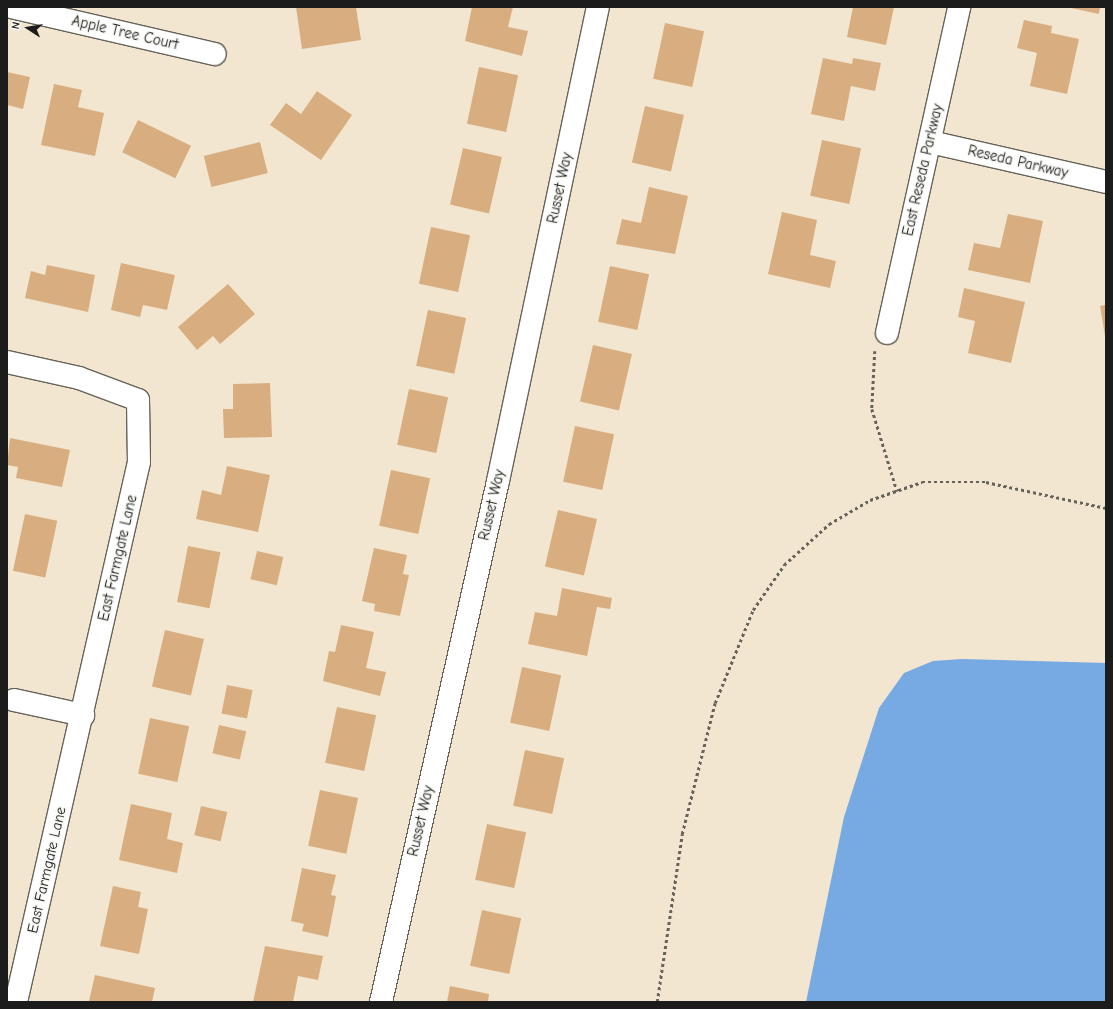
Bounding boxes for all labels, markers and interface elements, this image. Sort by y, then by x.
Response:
north arrow [8,8,48,48]
street label: Apple Tree Court [70,12,180,54]
text: N [9,21,23,30]
street label: East Reseda Parkway [899,102,947,238]
street label: Reseda Parkway [966,142,1070,182]
street label: Russet Way [544,151,576,225]
street label: Russet Way [475,468,509,542]
street label: East Farmgate Lane [95,493,141,623]
street label: Russet Way [404,784,438,858]
street label: East Farmgate Lane [24,805,70,935]

